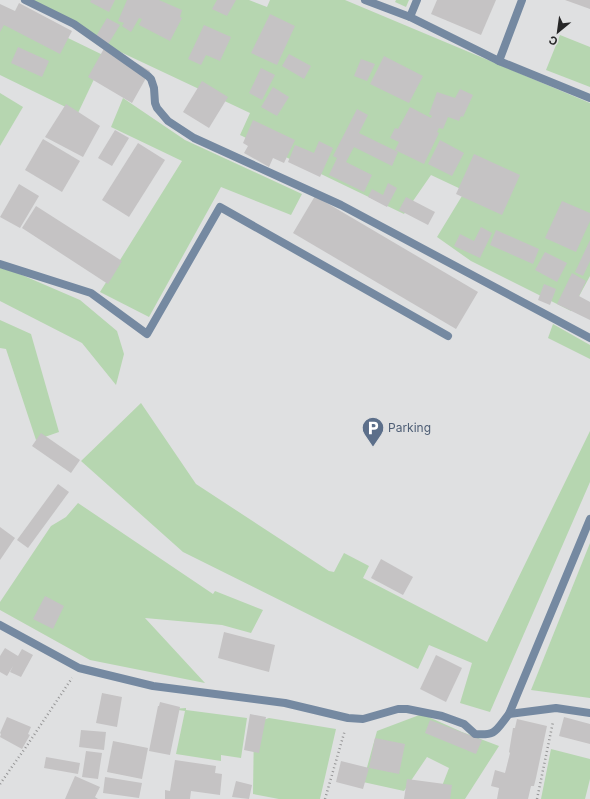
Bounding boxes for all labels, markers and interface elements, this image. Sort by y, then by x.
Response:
north arrow [538,12,578,52]
text: С [546,33,560,49]
parking icon: Parking [360,415,386,448]
place label: Parking [388,420,431,435]

